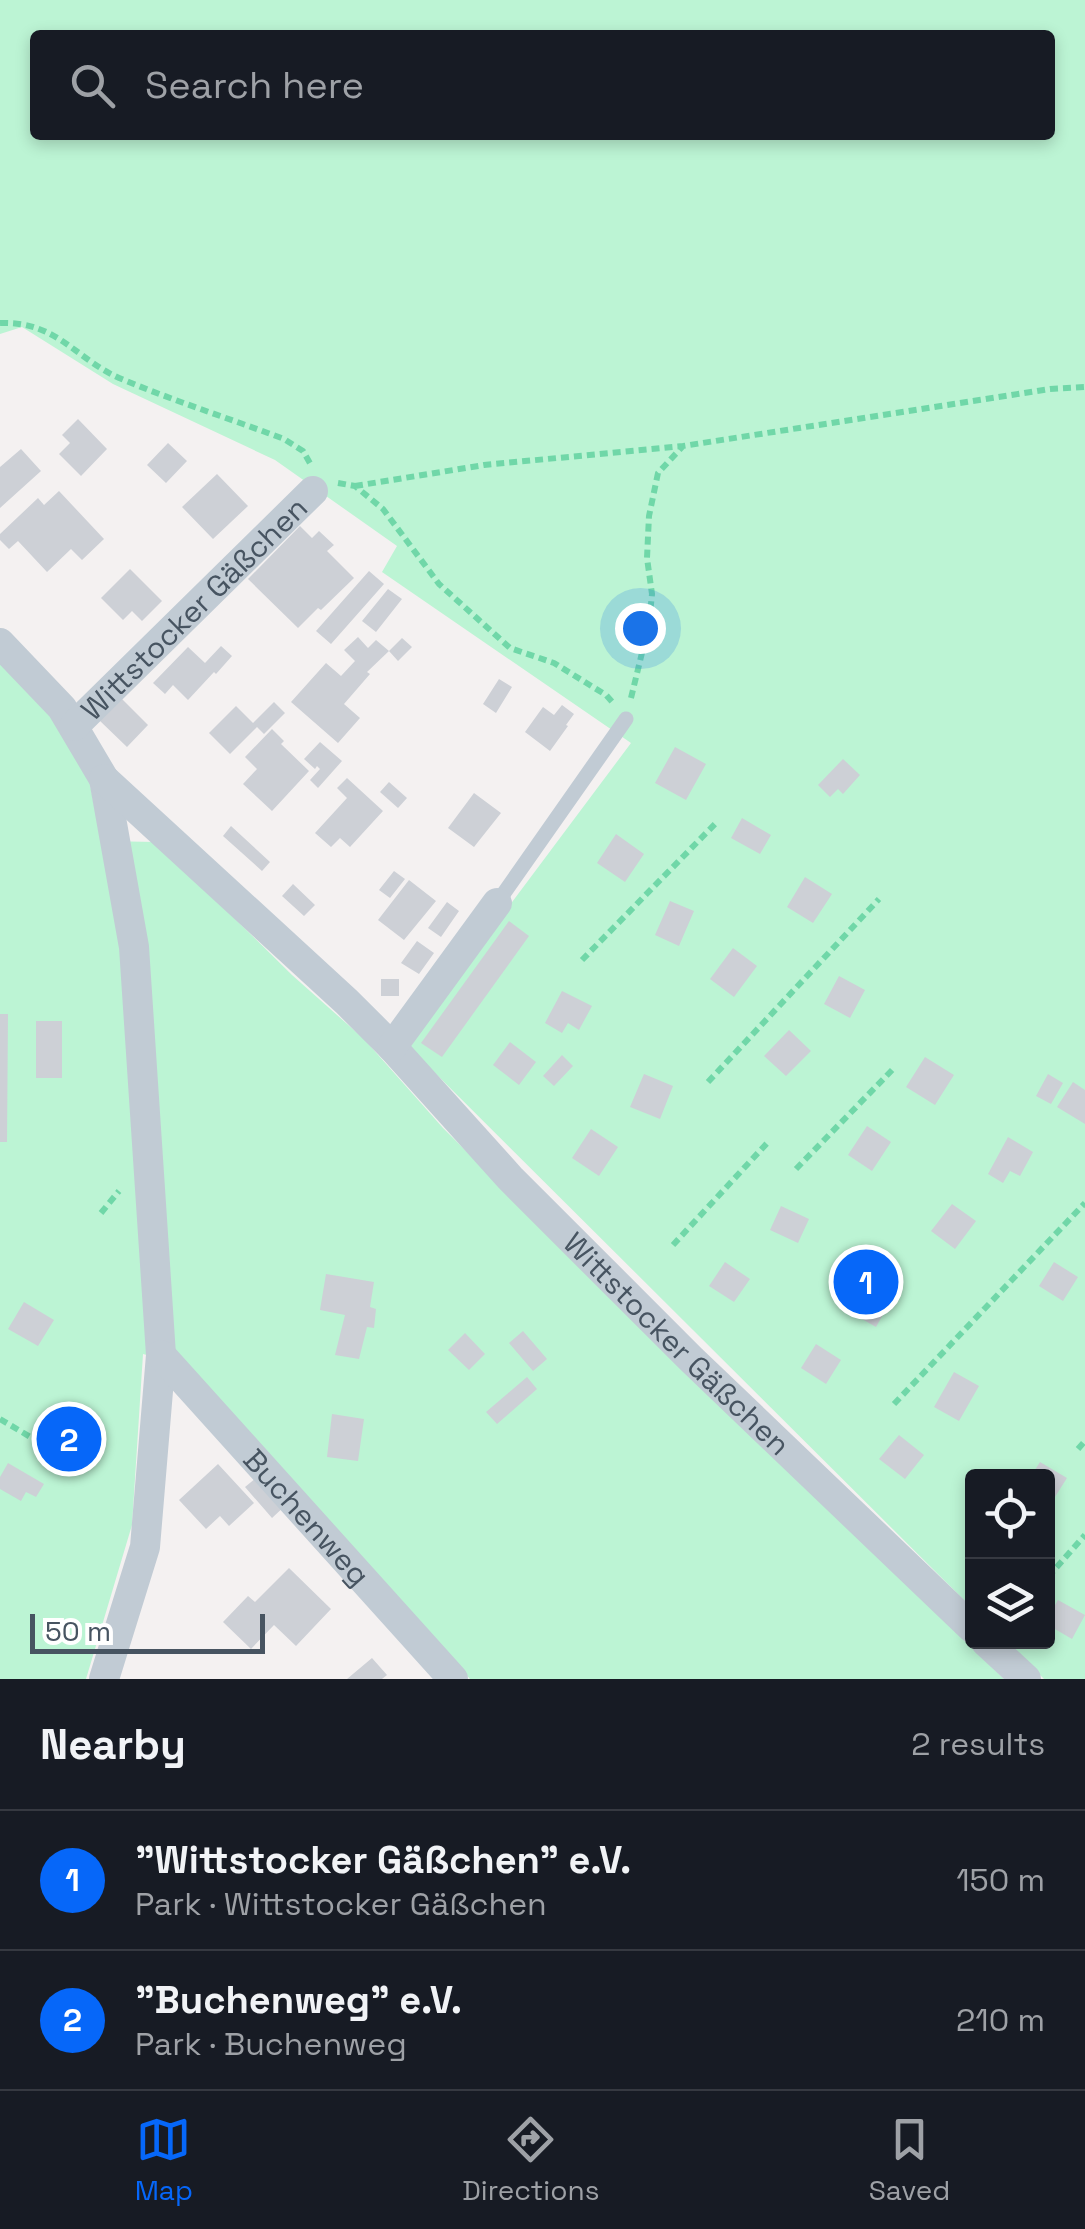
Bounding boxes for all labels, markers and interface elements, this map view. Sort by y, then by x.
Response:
search box [30,30,1055,140]
icon: search [65,58,120,113]
text: Search here [145,61,364,109]
street label: Wittstocker Gäßchen [72,488,315,728]
your location [615,603,666,654]
street label: Wittstocker Gäßchen [555,1223,799,1463]
pin: 1 [834,1244,898,1320]
pin: 2 [36,1402,102,1476]
street label: Buchenweg [235,1440,379,1594]
map controls [965,1469,1055,1649]
button: locate [965,1469,1055,1559]
button: layers [965,1559,1055,1649]
scale bar [30,1609,265,1654]
text: 50 m [45,1613,111,1649]
text: Nearby [40,1718,186,1771]
text: 2 results [911,1724,1045,1764]
text: "Wittstocker Gäßchen" e.V. [135,1836,631,1884]
text: 1 [65,1860,80,1900]
text: 150 m [956,1860,1045,1900]
text: Park · Wittstocker Gäßchen [135,1884,547,1924]
text: "Buchenweg" e.V. [135,1976,462,2024]
text: 2 [63,2000,82,2040]
text: 210 m [956,2000,1045,2040]
text: Park · Buchenweg [135,2024,407,2064]
tab: Map [135,2112,193,2208]
tab: Directions [462,2112,599,2208]
tab: Saved [869,2112,950,2208]

